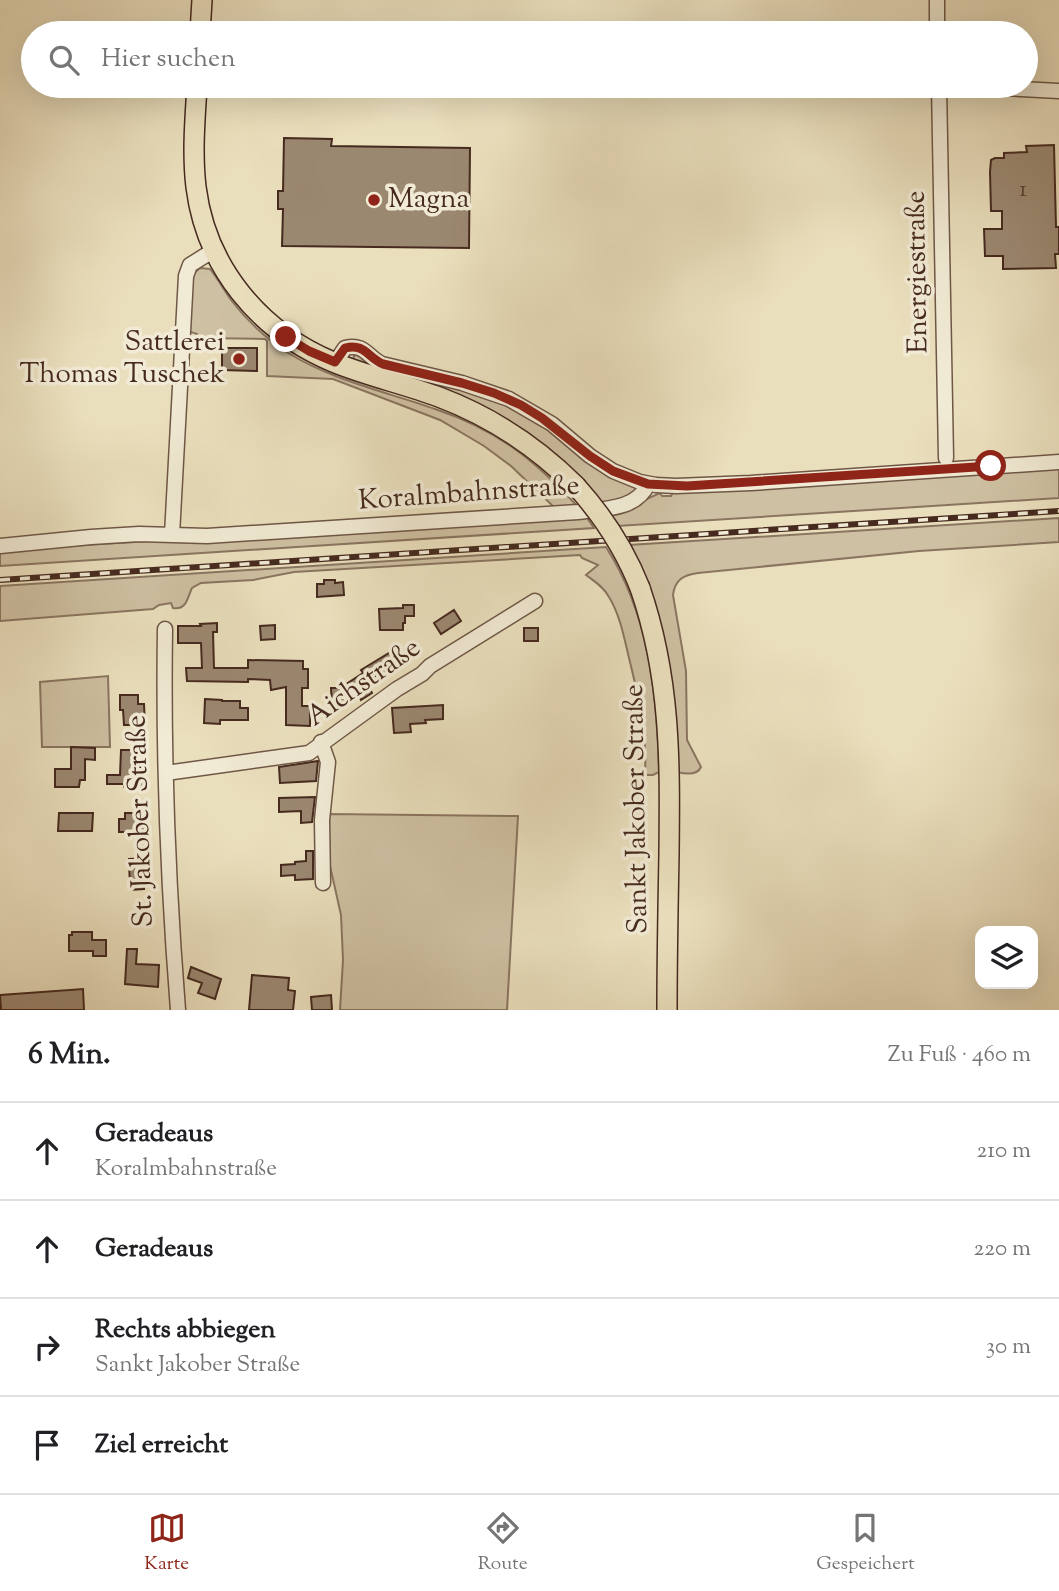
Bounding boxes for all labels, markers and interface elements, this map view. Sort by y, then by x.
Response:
search box [21,21,1038,98]
icon: search [45,41,83,79]
text: Hier suchen [101,41,236,78]
house number: 1 [1019,173,1027,207]
place label: Magna [388,180,469,220]
street label: Energiestraße [897,190,939,354]
marker: Magna [366,192,382,208]
route end [270,321,301,352]
place label: Sattlerei Thomas Tuschek [20,323,225,395]
marker: Sattlerei Thomas Tuschek [231,351,247,367]
route start [975,450,1006,481]
street label: Koralmbahnstraße [357,466,581,522]
street label: Aichstraße [299,629,429,737]
street label: Sankt Jakober Straße [615,684,659,934]
street label: St. Jakober Straße [117,714,165,928]
map controls [975,926,1038,989]
button: layers [975,926,1038,989]
text: 6 Min. [28,1034,111,1077]
text: Zu Fuß · 460 m [888,1039,1031,1072]
text: Geradeaus [95,1116,213,1153]
icon: ahead [28,1132,66,1170]
text: 210 m [977,1135,1031,1168]
text: Koralmbahnstraße [95,1153,277,1186]
icon: ahead [28,1230,66,1268]
text: Geradeaus [95,1231,213,1268]
text: 220 m [973,1233,1031,1266]
text: Rechts abbiegen [95,1312,276,1349]
icon: right [28,1328,66,1366]
text: 30 m [986,1331,1031,1364]
text: Sankt Jakober Straße [95,1349,300,1382]
icon: arrive [28,1426,66,1464]
text: Ziel erreicht [95,1427,228,1464]
tab: Karte [144,1509,189,1578]
tab: Route [478,1509,528,1578]
tab: Gespeichert [816,1509,915,1578]

